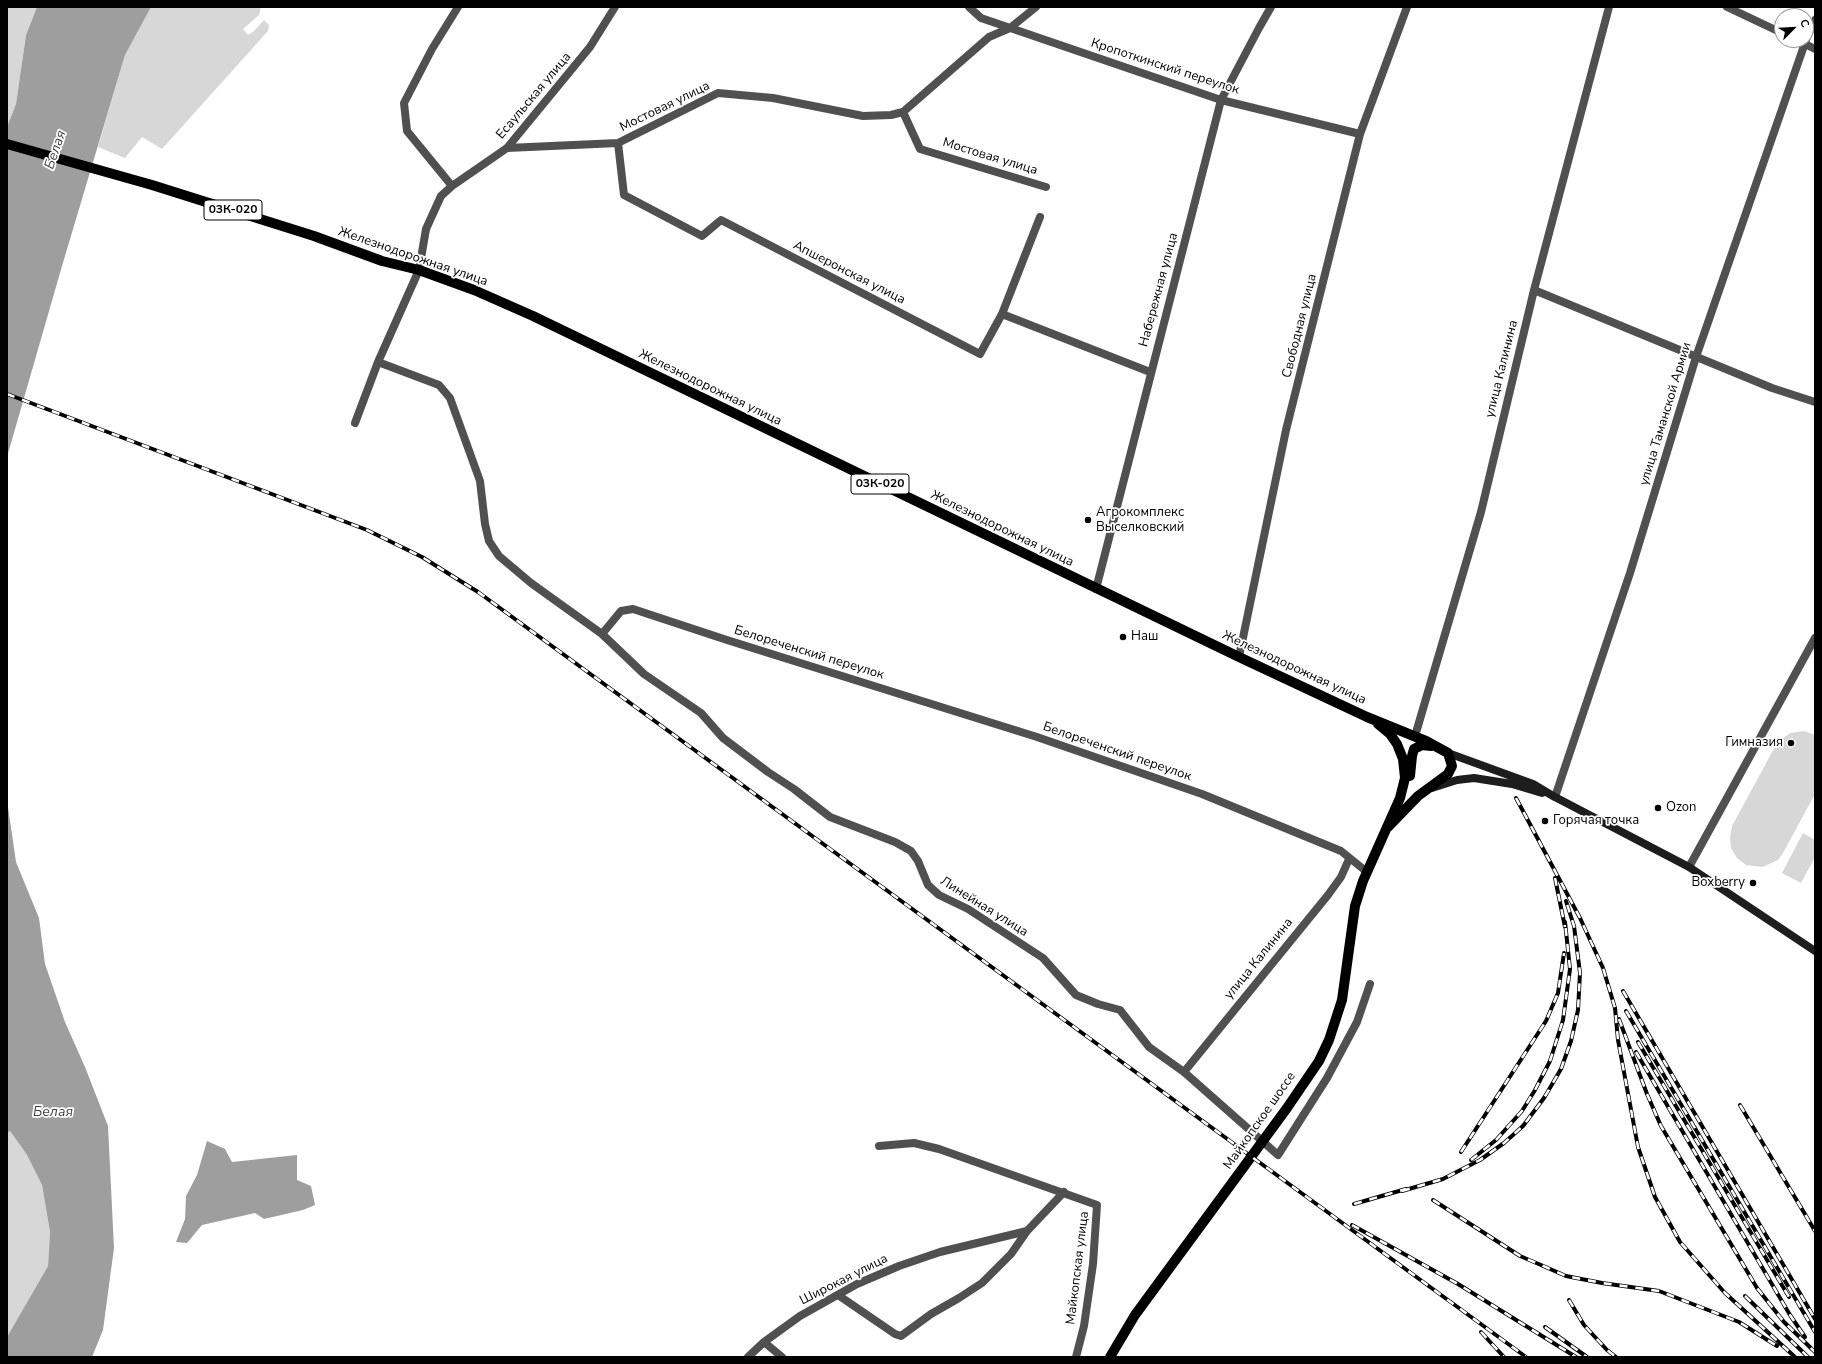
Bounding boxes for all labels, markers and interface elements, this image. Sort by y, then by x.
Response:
north arrow [1774,8,1814,48]
text: С [1796,17,1813,30]
street label: Кропоткинский переулок [1089,36,1241,98]
street label: Есаульская улица [493,50,575,142]
street label: Мостовая улица [617,78,713,136]
water label: Белая [42,128,70,172]
street label: Мостовая улица [941,135,1039,179]
road number: 03К-020 [204,200,262,220]
street label: Железнодорожная улица [336,224,490,290]
street label: Набережная улица [1136,231,1182,349]
street label: Апшеронская улица [790,238,908,308]
street label: Свободная улица [1280,272,1320,380]
street label: улица Калинина [1482,319,1522,419]
street label: улица Таманской Армии [1637,341,1695,487]
street label: Железнодорожная улица [636,347,784,429]
road number: 03К-020 [851,474,909,494]
street label: Железнодорожная улица [928,488,1076,570]
place label: Агрокомплекс Выселковский [1096,505,1184,536]
marker: Агрокомплекс Выселковский [1083,515,1093,525]
street label: Белореченский переулок [732,623,886,683]
street label: Железнодорожная улица [1220,628,1368,708]
place label: Наш [1131,629,1158,645]
marker: Наш [1118,632,1128,642]
street label: Белореченский переулок [1041,719,1193,785]
place label: Гимназия [1725,735,1783,751]
marker: Гимназия [1786,738,1796,748]
place label: Ozon [1666,800,1696,816]
marker: Ozon [1653,803,1663,813]
place label: Горячая точка [1553,813,1639,829]
marker: Горячая точка [1540,816,1550,826]
street label: Линейная улица [937,874,1031,940]
place label: Boxberry [1691,875,1745,891]
marker: Boxberry [1748,878,1758,888]
street label: улица Калинина [1222,915,1296,1003]
street label: Майкопское шоссе [1221,1069,1299,1173]
water label: Белая [33,1105,73,1121]
street label: Майкопская улица [1063,1210,1093,1326]
street label: Широкая улица [797,1251,891,1309]

